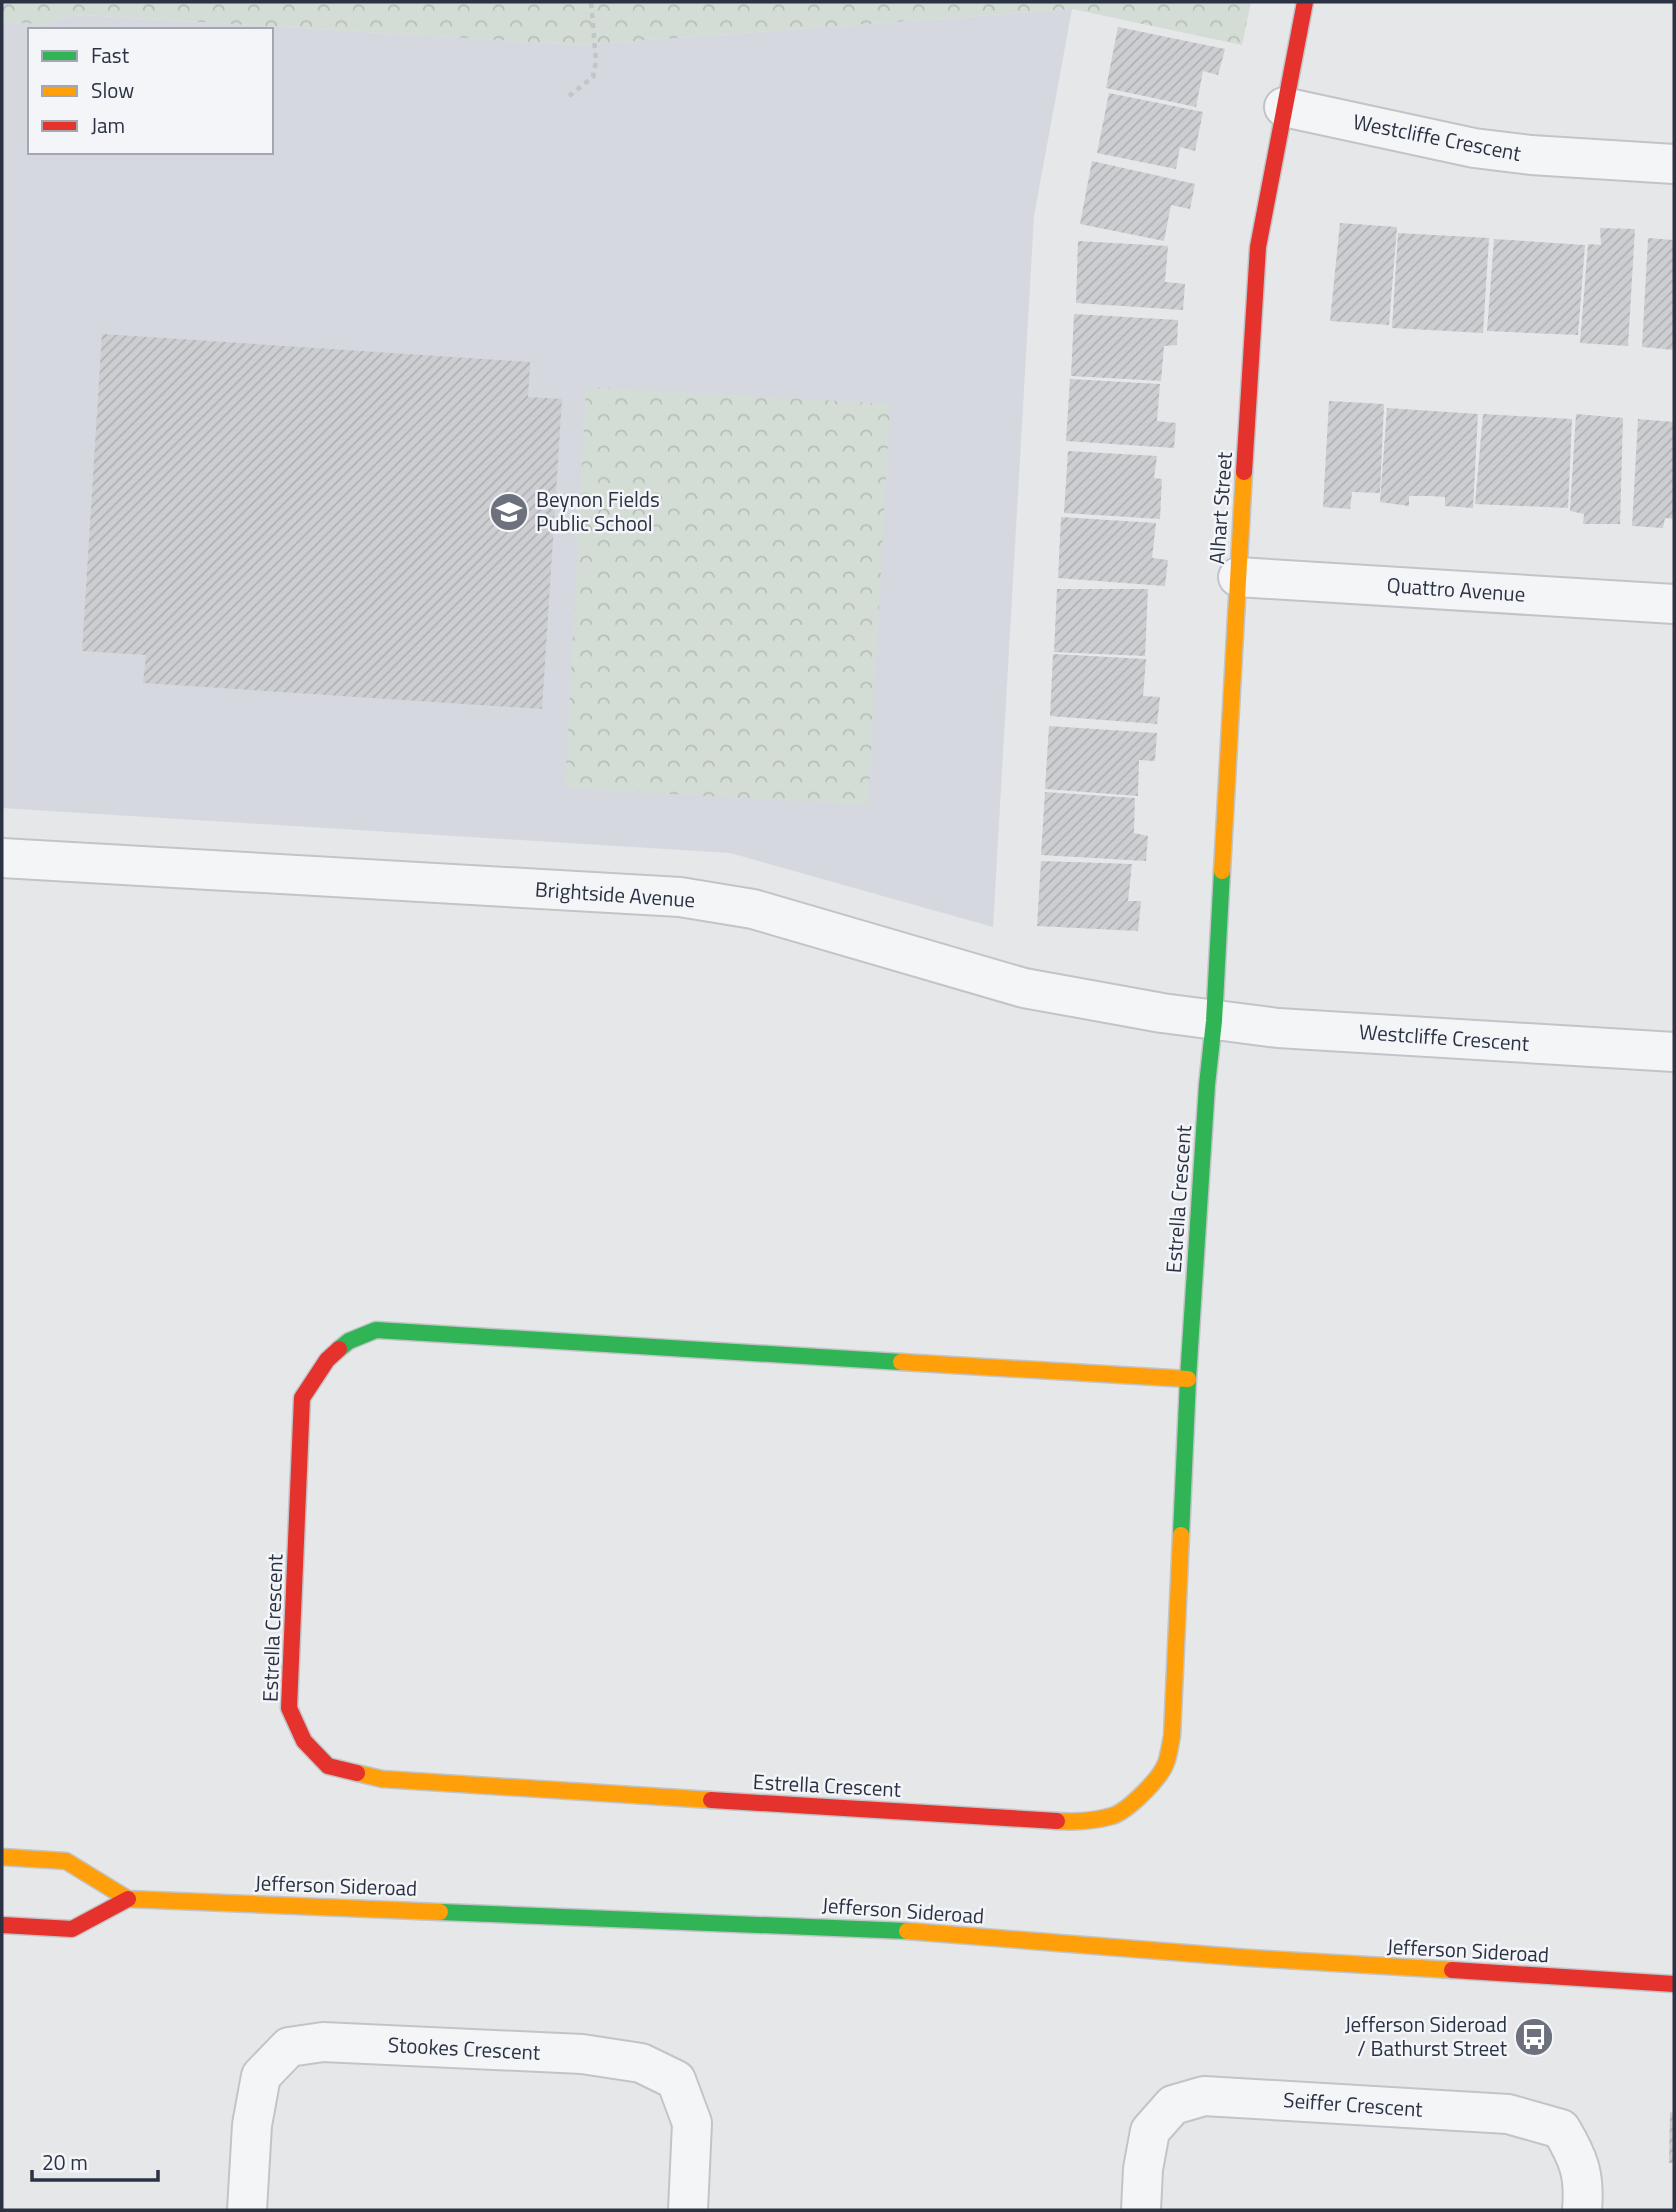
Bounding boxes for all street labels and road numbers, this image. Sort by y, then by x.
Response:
street label: Westcliffe Crescent [1350,105,1525,169]
street label: Alhart Street [1200,450,1240,565]
street label: Quattro Avenue [1386,568,1526,610]
street label: Brightside Avenue [534,872,696,916]
street label: Westcliffe Crescent [1358,1015,1531,1059]
street label: Estrella Crescent [1157,1123,1199,1274]
street label: Estrella Crescent [253,1553,291,1703]
street label: Estrella Crescent [752,1765,903,1805]
street label: Jefferson Sideroad [254,1866,418,1904]
street label: Jefferson Sideroad [821,1888,985,1932]
street label: Jefferson Sideroad [1386,1930,1550,1970]
street label: Stookes Crescent [387,2028,542,2068]
street label: Seiffer Crescent [1282,2083,1425,2125]

